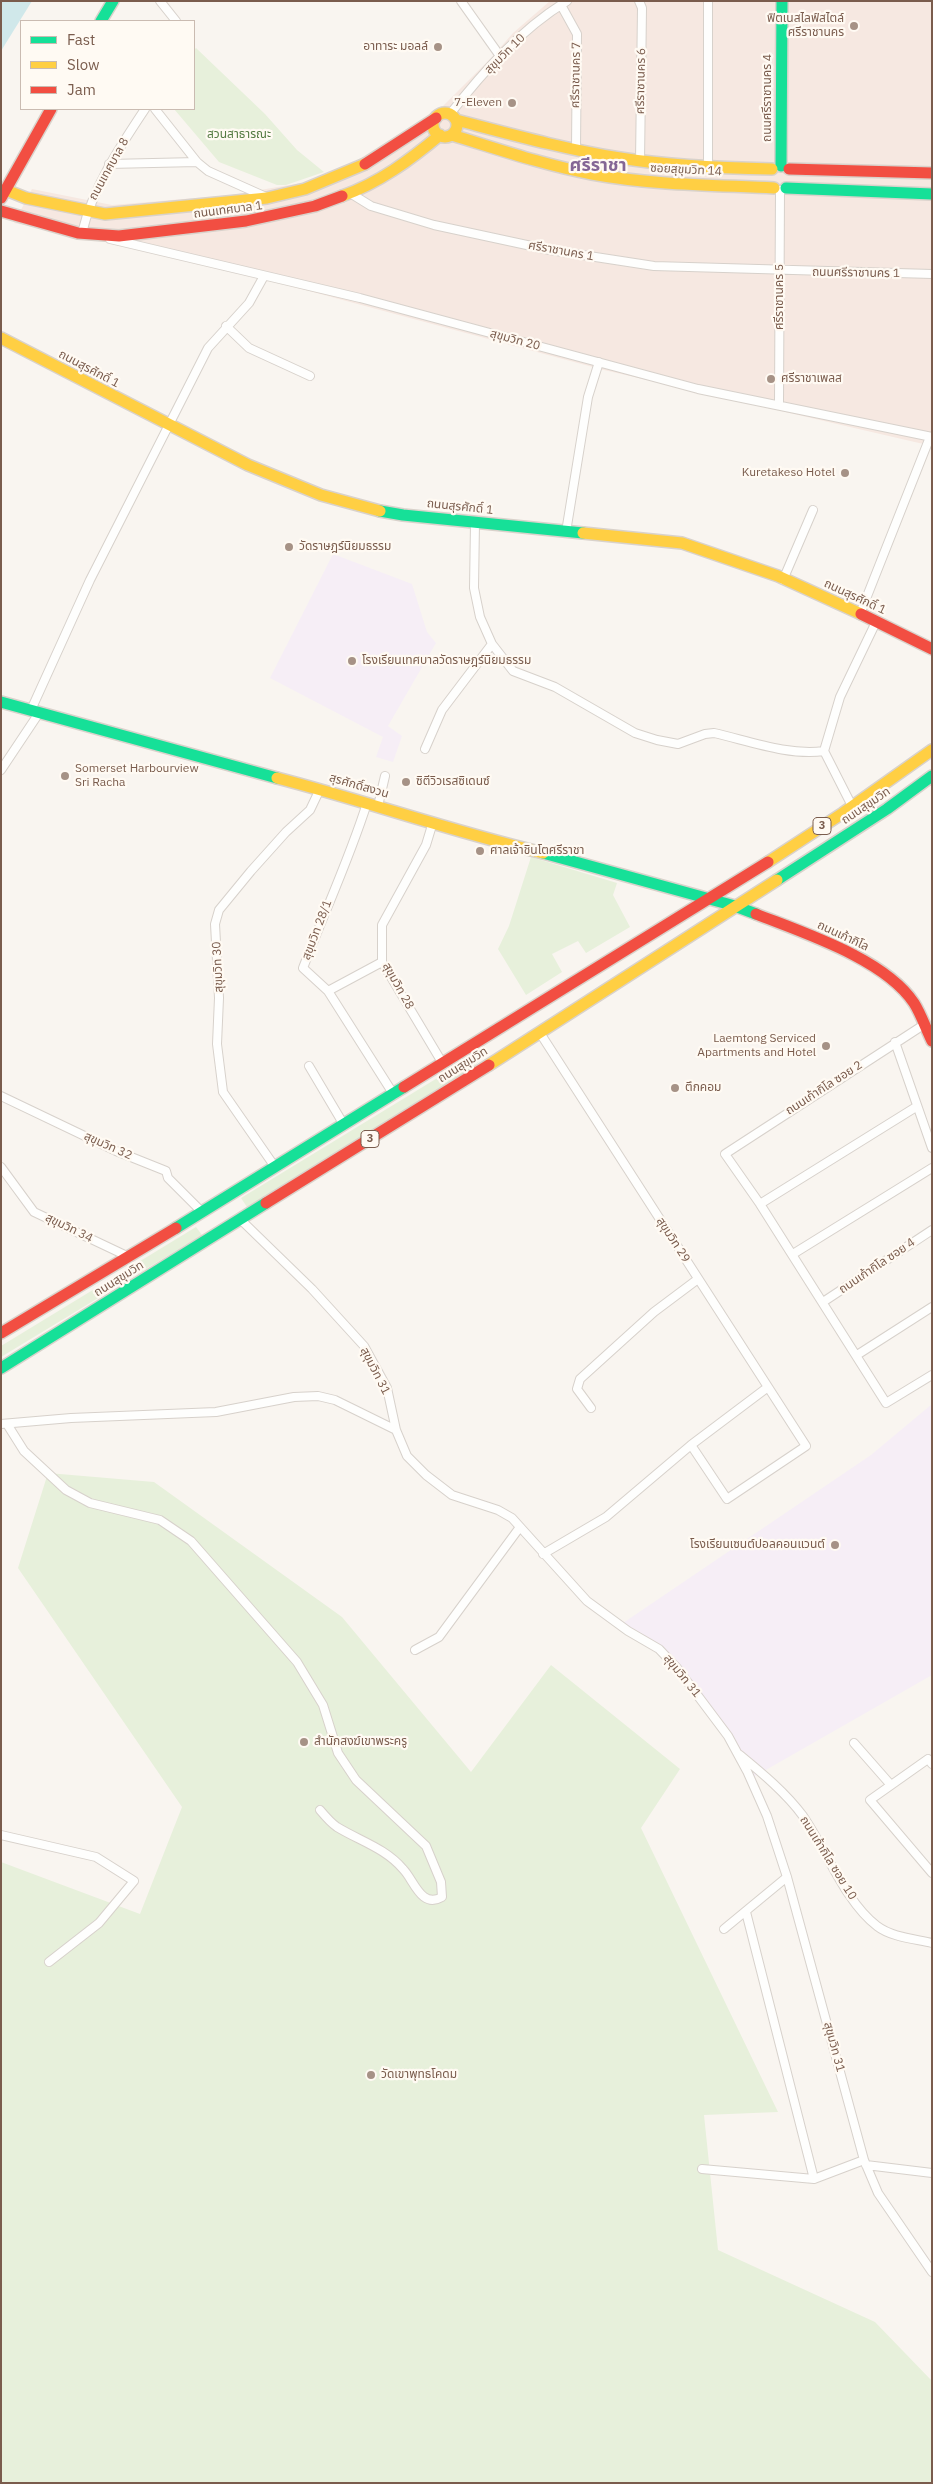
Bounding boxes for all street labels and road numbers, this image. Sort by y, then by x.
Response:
street label: สุขุมวิท 10 [482,31,528,77]
street label: ศรีราชานคร 7 [568,42,584,108]
street label: ศรีราชานคร 6 [633,48,649,114]
street label: ถนนศรีราชานคร 4 [761,54,775,142]
street label: ถนนเทศบาล 8 [86,135,132,203]
street label: ซอยสุขุมวิท 14 [650,161,722,179]
street label: ถนนเทศบาล 1 [193,199,263,221]
street label: ศรีราชานคร 1 [527,238,595,264]
street label: ศรีราชานคร 5 [773,264,787,330]
street label: ถนนศรีราชานคร 1 [812,265,900,281]
street label: สุขุมวิท 20 [488,326,542,354]
street label: ถนนสุรศักดิ์ 1 [56,347,122,391]
street label: ถนนสุรศักดิ์ 1 [426,496,494,518]
street label: ถนนสุรศักดิ์ 1 [822,576,888,618]
street label: สุรศักดิ์สงวน [327,771,391,801]
street label: ถนนสุขุมวิท [839,784,893,828]
road number: 3 [813,818,831,834]
street label: สุขุมวิท 28/1 [299,898,335,962]
street label: ถนนเก้ากิโล [815,918,871,954]
street label: สุขุมวิท 30 [209,941,227,993]
street label: สุขุมวิท 28 [379,960,417,1012]
street label: ถนนสุขุมวิท [435,1044,491,1086]
street label: ถนนเก้ากิโล ซอย 2 [783,1058,865,1118]
street label: สุขุมวิท 32 [82,1129,134,1163]
road number: 3 [361,1130,379,1148]
street label: สุขุมวิท 34 [43,1210,95,1246]
street label: สุขุมวิท 29 [653,1215,693,1265]
street label: ถนนเก้ากิโล ซอย 4 [836,1235,918,1297]
street label: ถนนสุขุมวิท [91,1258,147,1300]
street label: สุขุมวิท 31 [357,1345,393,1397]
street label: สุขุมวิท 31 [660,1652,704,1700]
street label: ถนนเก้ากิโล ซอย 10 [796,1814,860,1902]
street label: สุขุมวิท 31 [820,2020,848,2074]

